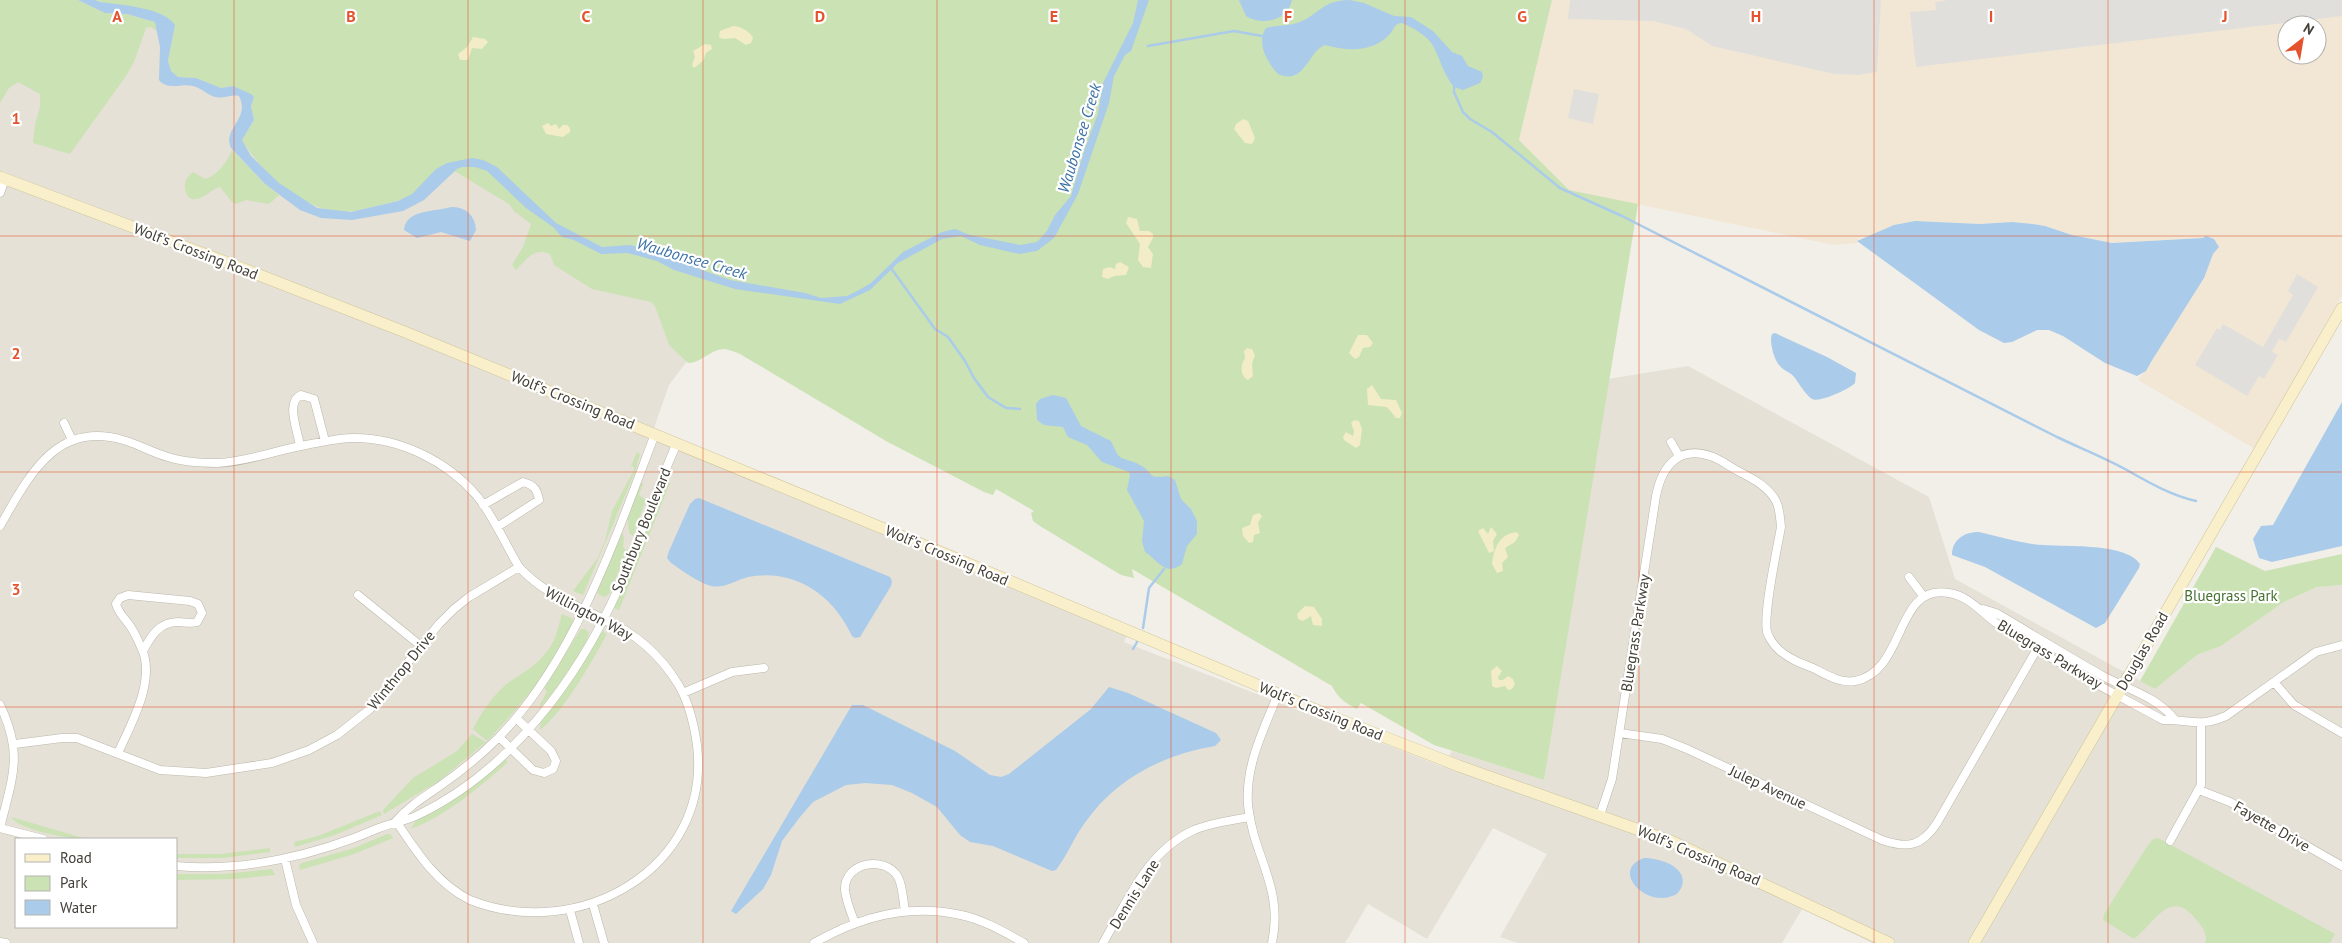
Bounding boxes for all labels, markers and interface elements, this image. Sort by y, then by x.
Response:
text: A [112,6,122,26]
text: B [346,6,356,26]
text: C [582,6,591,26]
text: D [815,6,825,26]
text: E [1050,6,1058,26]
text: F [1284,6,1292,26]
text: G [1517,6,1527,26]
text: H [1751,6,1761,26]
text: I [1989,6,1993,26]
text: J [2221,6,2228,26]
north arrow [2277,15,2327,65]
text: N [2300,19,2317,39]
water label: Waubonsee Creek [1053,80,1105,195]
text: 1 [11,108,21,128]
street label: Wolf's Crossing Road [131,218,261,284]
water label: Waubonsee Creek [635,233,750,284]
text: 2 [11,343,21,363]
street label: Wolf's Crossing Road [508,366,638,434]
street label: Southbury Boulevard [607,465,675,595]
street label: Wolf's Crossing Road [883,520,1011,590]
street label: Bluegrass Parkway [1616,573,1654,693]
text: 3 [11,579,21,599]
street label: Willington Way [542,582,636,644]
park label: Bluegrass Park [2184,586,2279,605]
street label: Douglas Road [2112,608,2172,694]
street label: Bluegrass Parkway [1994,615,2106,693]
street label: Winthrop Drive [363,626,439,714]
street label: Wolf's Crossing Road [1256,677,1386,745]
street label: Julep Avenue [1725,760,1810,813]
street label: Fayette Drive [2230,797,2314,855]
street label: Wolf's Crossing Road [1635,820,1763,890]
legend [15,838,178,928]
text: Road [60,848,92,867]
street label: Dennis Lane [1105,856,1163,932]
text: Park [60,873,88,892]
text: Water [60,898,97,917]

